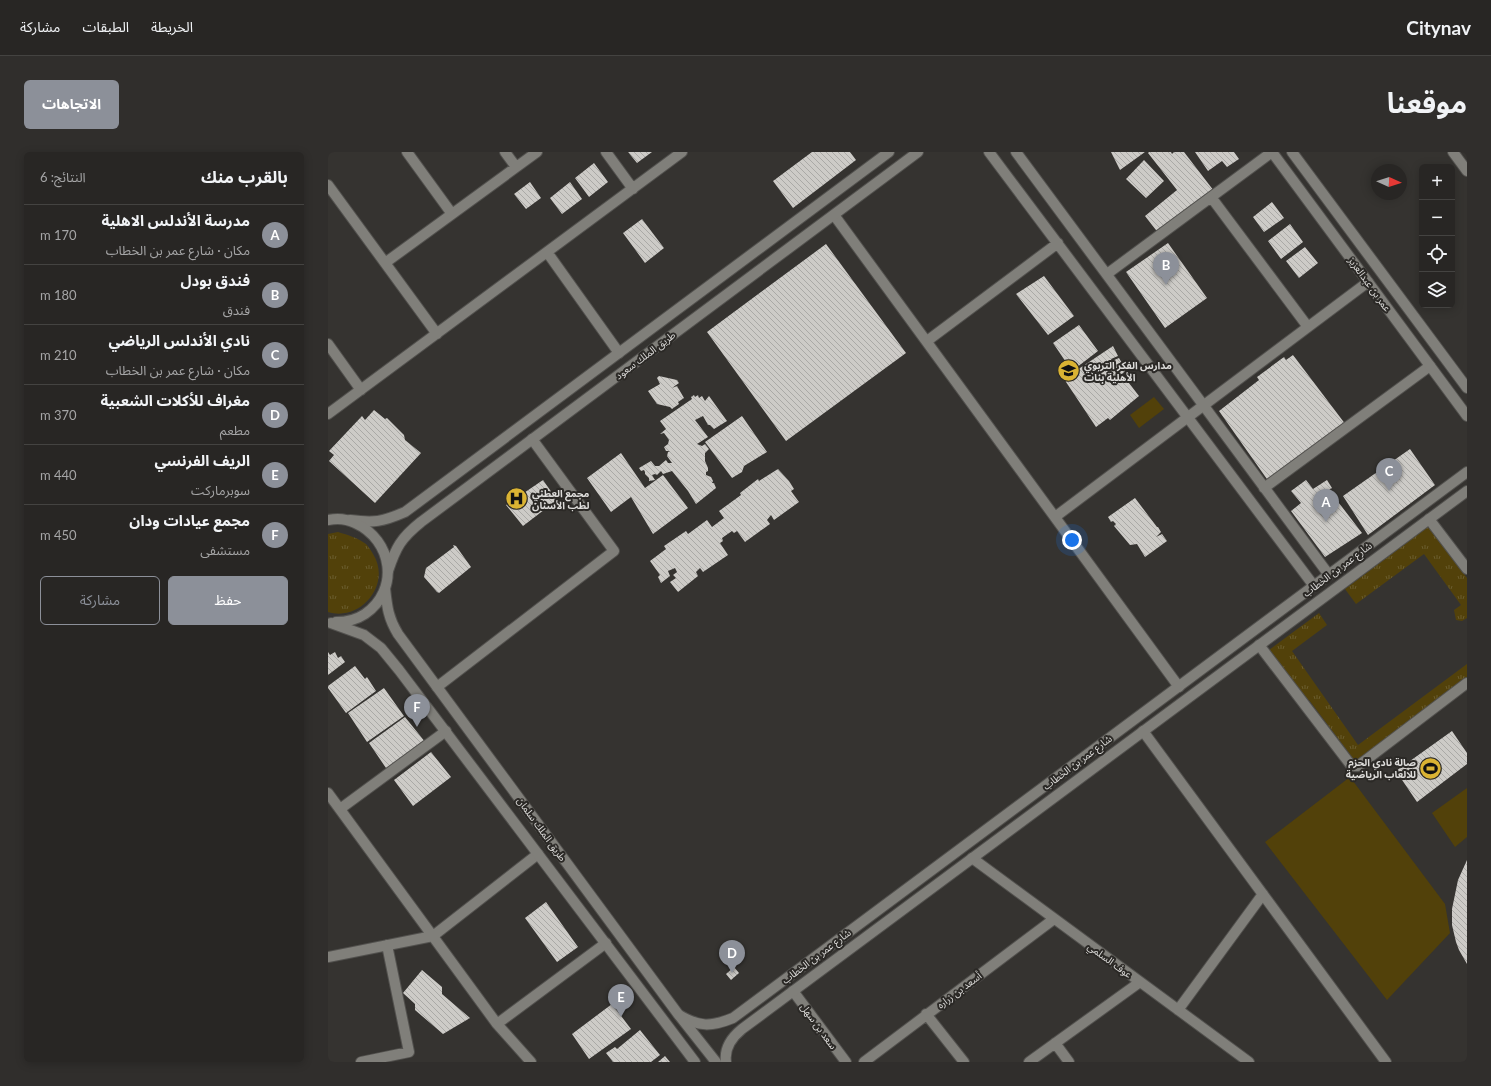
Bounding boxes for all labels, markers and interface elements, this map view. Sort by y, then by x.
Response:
text: Citynav [1406,16,1471,39]
text: مشاركة [20,18,60,35]
text: الطبقات [82,18,129,35]
text: الخريطة [151,18,193,35]
button: الاتجاهات [24,80,119,129]
text: موقعنا [1387,85,1467,119]
north arrow [1371,164,1407,200]
map controls [1419,164,1455,308]
button: + [1419,164,1455,200]
text: بالقرب منك [201,166,288,187]
text: النتائج: 6 [40,169,86,185]
button: − [1419,200,1455,236]
text: مدرسة الأندلس الاهلية [101,211,250,229]
text: 170 m [40,227,77,243]
text: A [270,227,280,243]
button: locate [1419,236,1455,272]
text: مكان · شارع عمر بن الخطاب [106,242,250,258]
pin: B [1153,252,1179,285]
street label: عمر بن عبدالعزيز [1345,254,1394,314]
text: فندق بودل [180,271,250,289]
button: layers [1419,272,1455,308]
text: 180 m [40,287,77,303]
text: B [271,287,279,303]
text: فندق [223,302,250,318]
street label: طريق الملك سعود [613,328,678,382]
text: نادي الأندلس الرياضي [109,331,250,349]
text: 210 m [40,347,77,363]
text: C [271,347,279,363]
school or university icon: مدارس الفكر التربوي الأهلية بنات [1056,358,1082,384]
place label: مدارس الفكر التربوي الأهلية بنات [1084,359,1172,384]
text: مكان · شارع عمر بن الخطاب [106,362,250,378]
text: مغراف للأكلات الشعبية [100,391,250,409]
text: 370 m [40,407,77,423]
text: D [270,407,280,423]
text: مطعم [220,422,250,438]
text: الريف الفرنسي [155,451,250,469]
pin: C [1376,458,1402,491]
text: 440 m [40,467,77,483]
text: E [271,467,279,483]
text: سوبرماركت [191,482,250,498]
hospital icon: مجمع العطني لطب الأسنان [503,486,529,512]
place label: مجمع العطني لطب الأسنان [532,487,590,512]
pin: A [1313,489,1339,522]
text: مجمع عيادات ودان [129,511,250,529]
text: 450 m [40,527,77,543]
text: F [271,527,279,543]
your location [1062,530,1082,550]
street label: شارع عمر بن الخطاب [1300,539,1375,600]
text: مستشفى [200,542,250,558]
button: مشاركة [40,576,160,625]
button: حفظ [168,576,288,625]
pin: F [404,694,430,727]
street label: شارع عمر بن الخطاب [1040,732,1115,793]
sports icon: صالة نادي الحزم للالعاب الرياضية [1418,755,1444,781]
place label: صالة نادي الحزم للالعاب الرياضية [1346,756,1416,781]
street label: طريق الملك سلمان [514,795,569,864]
street label: شارع عمر بن الخطاب [779,926,854,987]
pin: D [719,940,745,973]
street label: عوف السلمي [1084,940,1134,982]
street label: أسعد بن زراره [934,969,985,1011]
pin: E [608,984,634,1017]
street label: سعد بن سهل [798,1001,840,1051]

